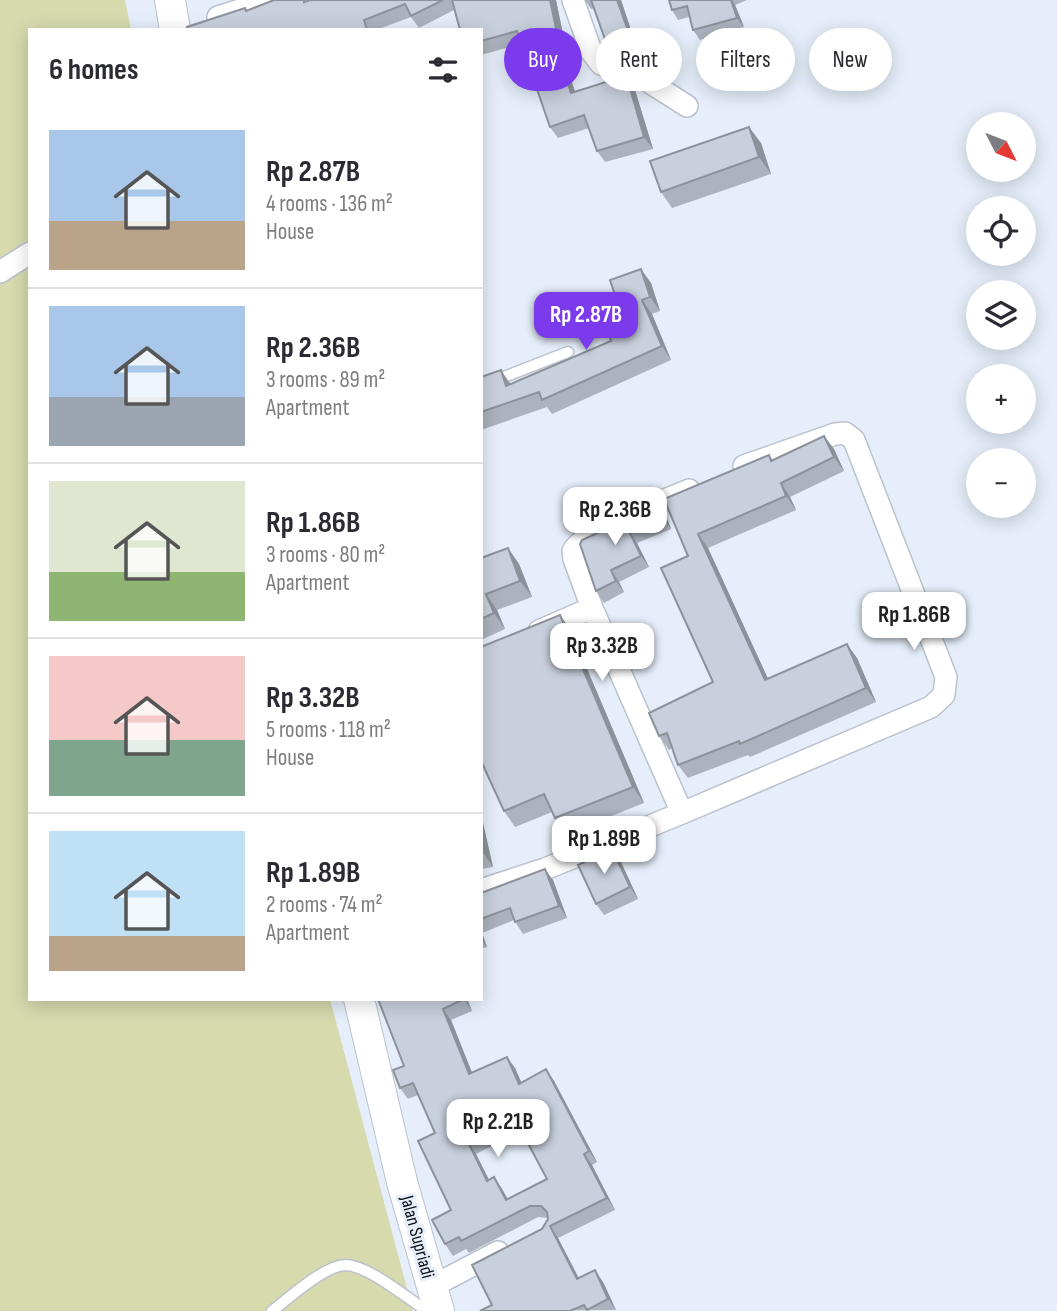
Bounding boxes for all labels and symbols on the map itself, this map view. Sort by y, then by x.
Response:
north arrow [966,112,1036,182]
pin: Rp 2.87B [514,292,658,352]
pin: Rp 2.36B [543,488,687,547]
pin: Rp 1.86B [842,592,986,652]
pin: Rp 3.32B [530,624,674,683]
pin: Rp 1.89B [532,816,676,876]
pin: Rp 2.21B [426,1100,570,1159]
street label: Jalan Supriadi [395,1192,439,1281]

